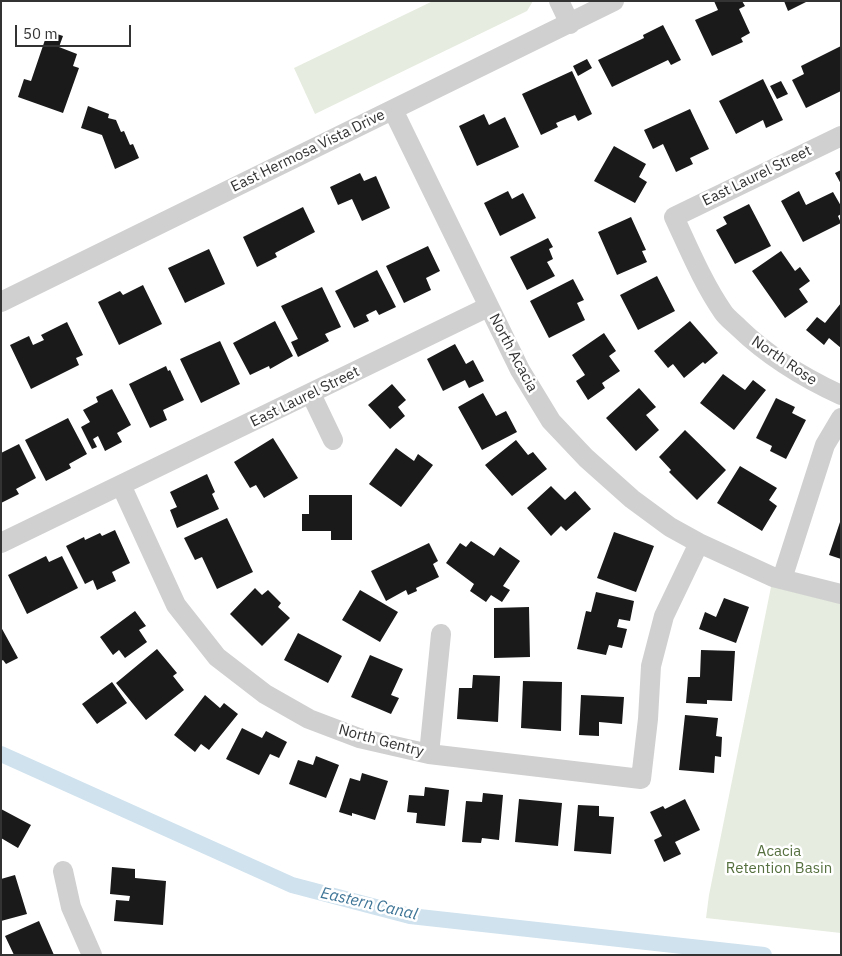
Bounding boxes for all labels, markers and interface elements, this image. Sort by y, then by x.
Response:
scale bar [18,15,134,47]
text: 50 m [23,24,58,43]
street label: East Hermosa Vista Drive [228,106,388,196]
street label: East Laurel Street [699,142,815,210]
street label: North Acacia [485,311,541,395]
street label: North Rose [748,333,820,389]
street label: East Laurel Street [247,363,363,431]
street label: North Gentry [336,721,426,761]
park label: Acacia Retention Basin [726,843,832,878]
water label: Eastern Canal [319,884,419,924]

